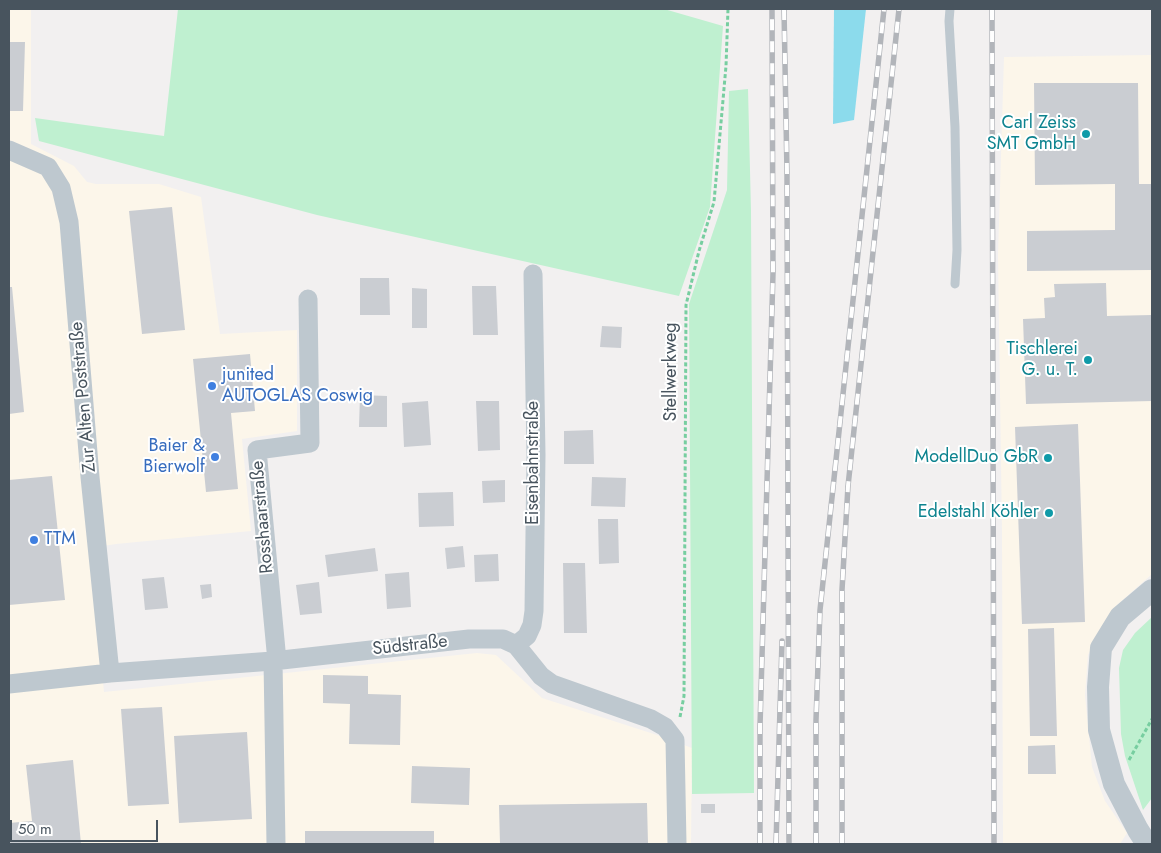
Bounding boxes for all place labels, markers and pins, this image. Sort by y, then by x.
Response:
place label: Carl Zeiss SMT GmbH [987,113,1076,156]
marker: Carl Zeiss SMT GmbH [1080,128,1092,140]
place label: Tischlerei G. u. T. [1006,339,1078,382]
marker: Tischlerei G. u. T. [1082,354,1094,366]
place label: junited AUTOGLAS Coswig [222,365,373,408]
marker: junited AUTOGLAS Coswig [206,380,218,392]
place label: Baier & Bierwolf [143,436,205,478]
place label: ModellDuo GbR [915,447,1038,469]
marker: Baier & Bierwolf [209,451,221,463]
marker: ModellDuo GbR [1042,452,1054,464]
place label: Edelstahl Köhler [918,502,1039,524]
marker: Edelstahl Köhler [1043,507,1055,519]
place label: TTM [44,529,76,551]
marker: TTM [28,534,40,546]

